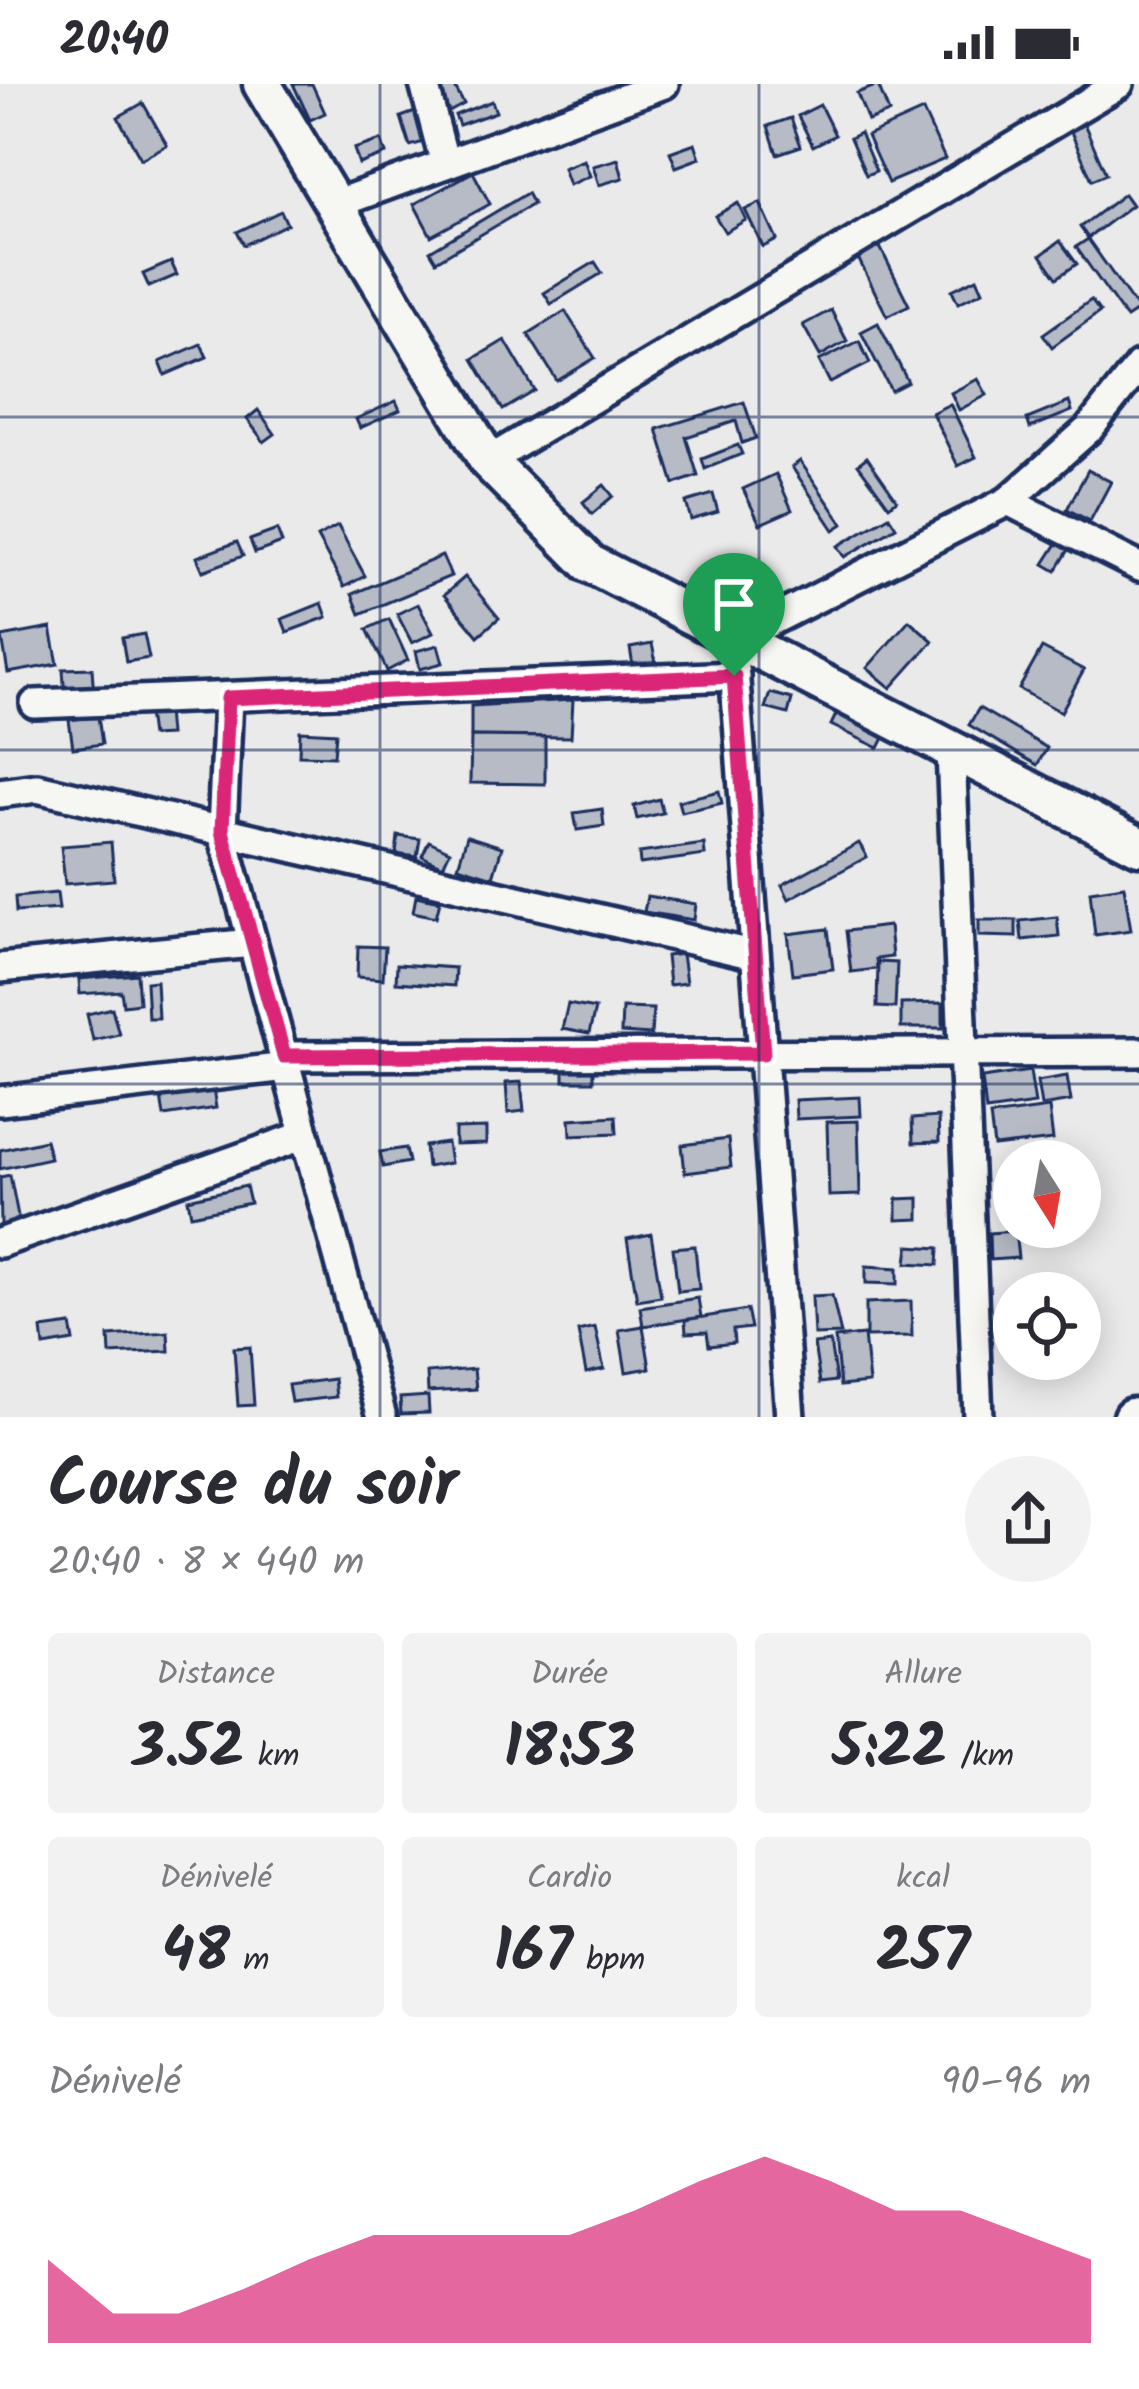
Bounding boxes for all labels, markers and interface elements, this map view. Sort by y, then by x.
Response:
text: 20:40 [60,6,168,78]
pin [683,553,785,676]
icon: arrive [701,571,767,637]
north arrow [993,1140,1101,1248]
map controls [993,1140,1101,1380]
button: locate [993,1272,1101,1380]
text: Course du soir [48,1435,458,1540]
button: share [965,1456,1091,1582]
text: 20:40 · 8 × 440 m [48,1533,364,1595]
text: Distance [157,1649,275,1702]
text: Durée [531,1649,608,1702]
text: Allure [884,1649,962,1702]
text: 3.52 [132,1702,245,1798]
text: 18:53 [504,1702,635,1798]
text: 5:22 [832,1702,947,1798]
text: km [245,1731,300,1784]
text: /km [947,1731,1014,1784]
text: Dénivelé [160,1853,272,1906]
text: Cardio [527,1853,612,1906]
text: kcal [896,1853,950,1906]
text: 48 [162,1906,230,2002]
text: 167 [494,1906,573,2002]
text: 257 [876,1906,970,2002]
text: m [230,1935,270,1988]
text: bpm [573,1935,645,1988]
text: Dénivelé [48,2053,181,2115]
text: 90–96 m [941,2053,1091,2115]

